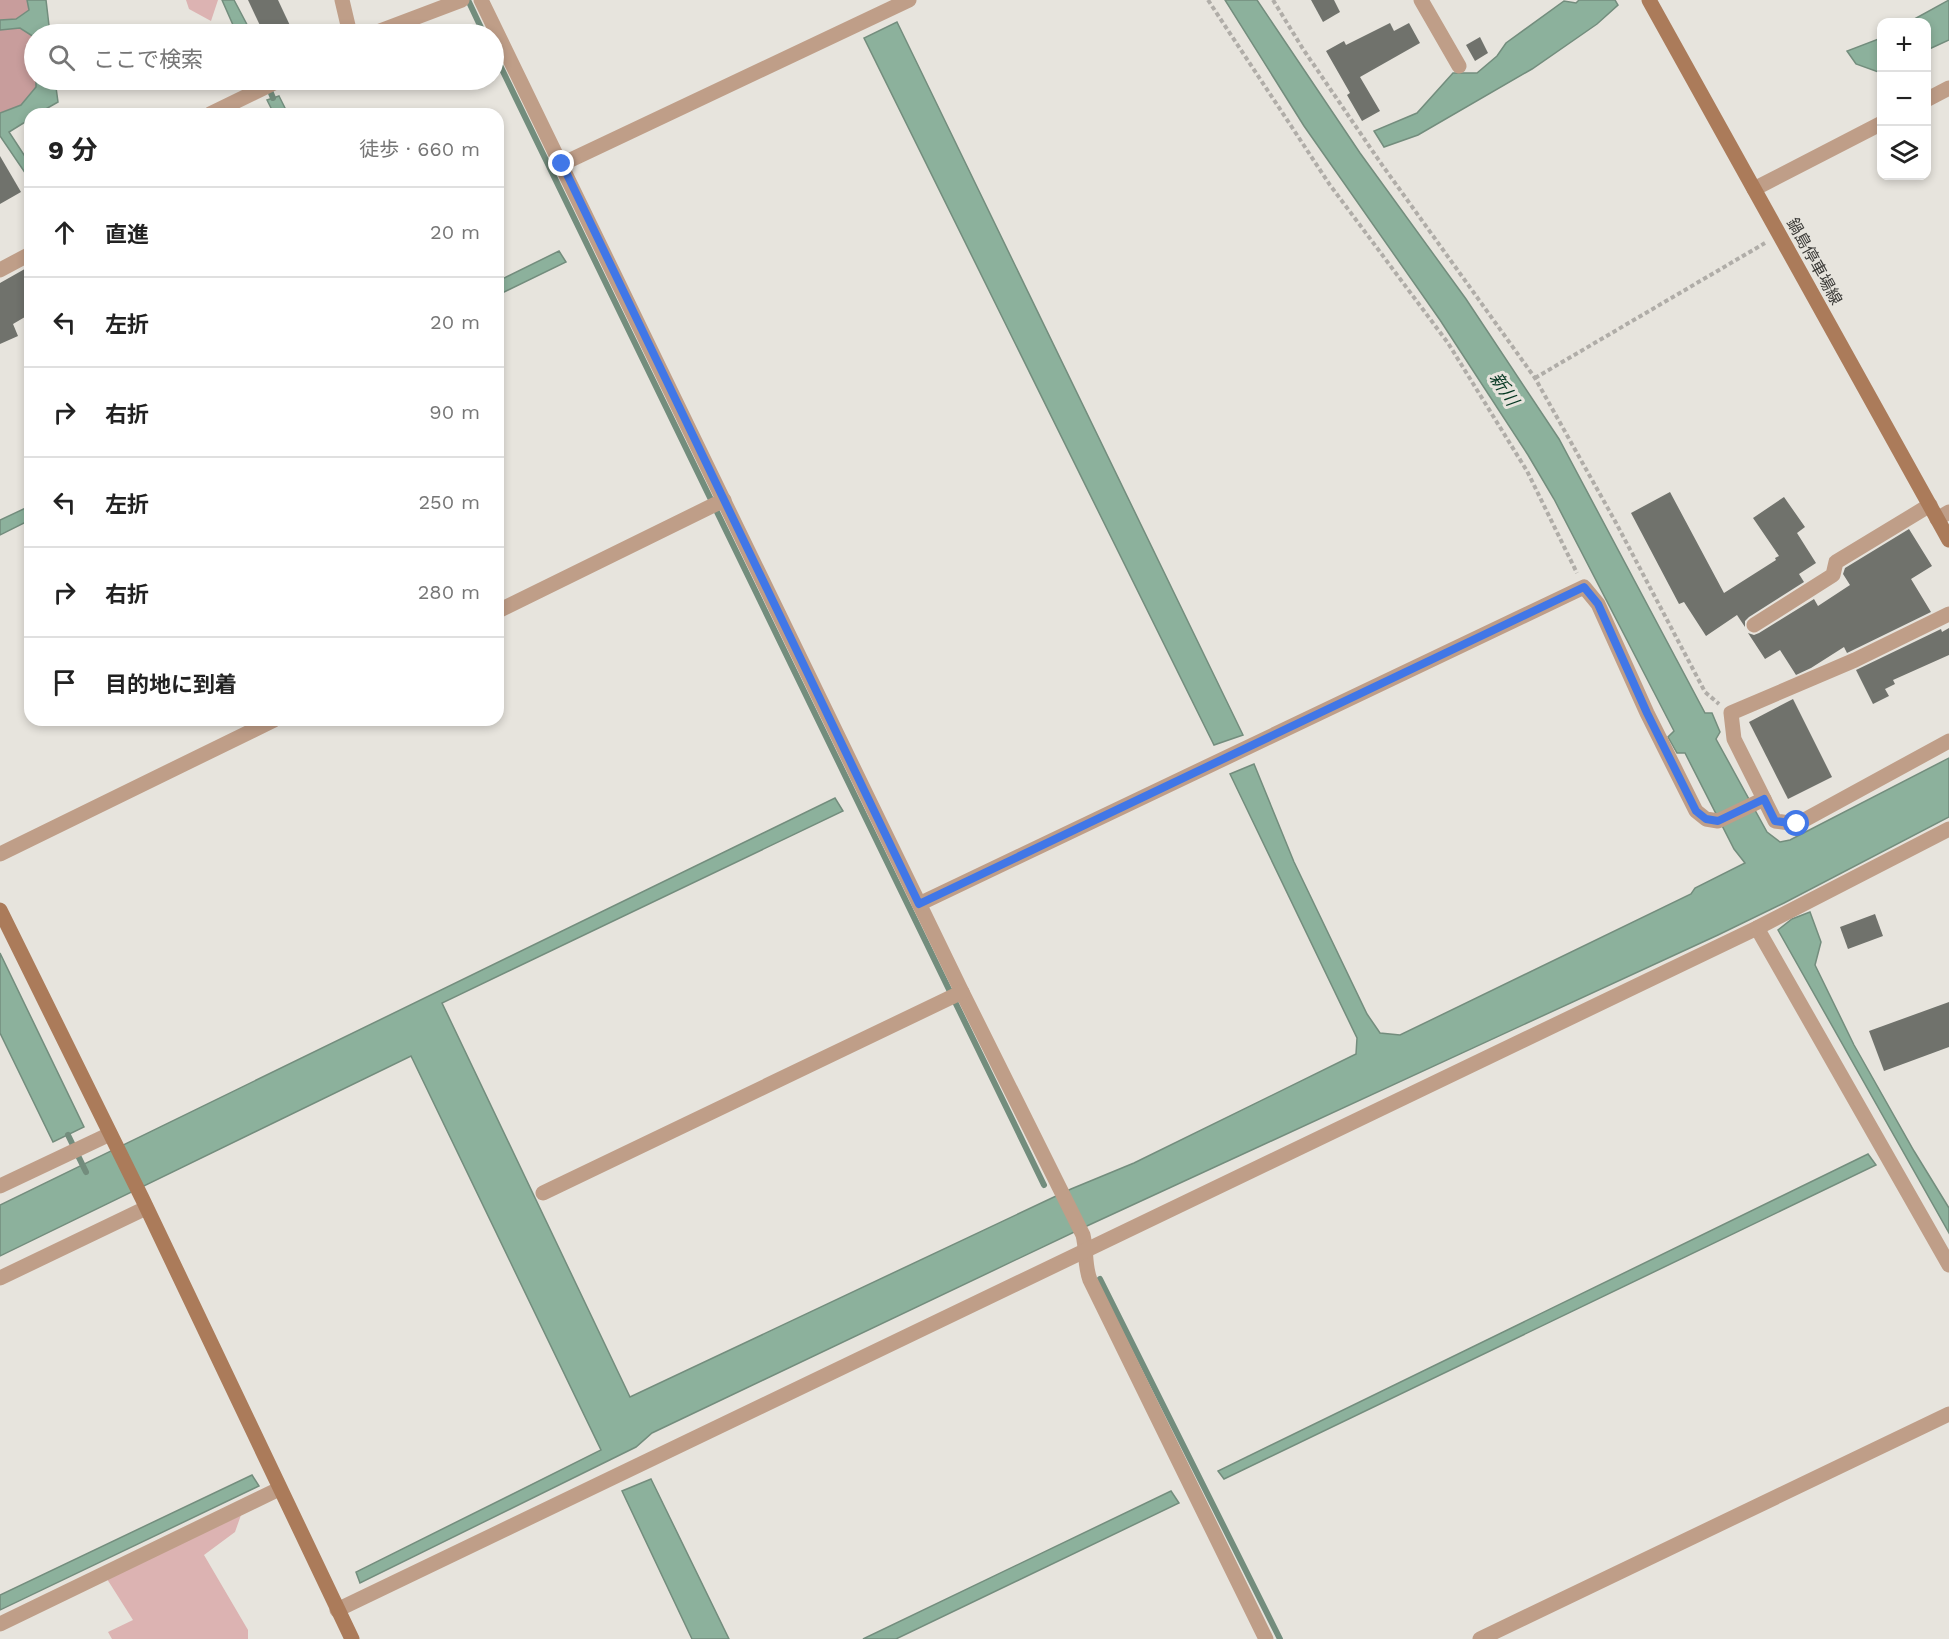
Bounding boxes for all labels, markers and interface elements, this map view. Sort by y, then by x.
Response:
map controls [1877,18,1931,180]
button: + [1877,18,1931,72]
search box [24,24,504,90]
icon: search [45,41,78,74]
text: ここで検索 [93,47,203,72]
button: − [1877,72,1931,126]
button: layers [1877,126,1931,180]
text: 9 分 [48,135,97,165]
text: 徒歩 · 660 m [359,137,480,161]
route end [548,150,574,176]
street label: 鍋島停車場線 [1783,215,1846,308]
icon: ahead [48,216,81,249]
text: 20 m [430,220,480,244]
text: 直進 [105,222,149,247]
icon: left [48,306,81,339]
text: 20 m [430,310,480,334]
text: 左折 [105,312,149,337]
water label: 新川 [1486,368,1524,411]
icon: right [48,396,81,429]
text: 90 m [429,400,480,424]
text: 右折 [105,402,149,427]
icon: left [48,486,81,519]
text: 250 m [418,490,480,514]
text: 左折 [105,492,149,517]
icon: right [48,576,81,609]
text: 280 m [418,580,480,604]
text: 右折 [105,582,149,607]
icon: arrive [48,666,81,699]
text: 目的地に到着 [105,672,237,697]
route start [1783,810,1809,836]

